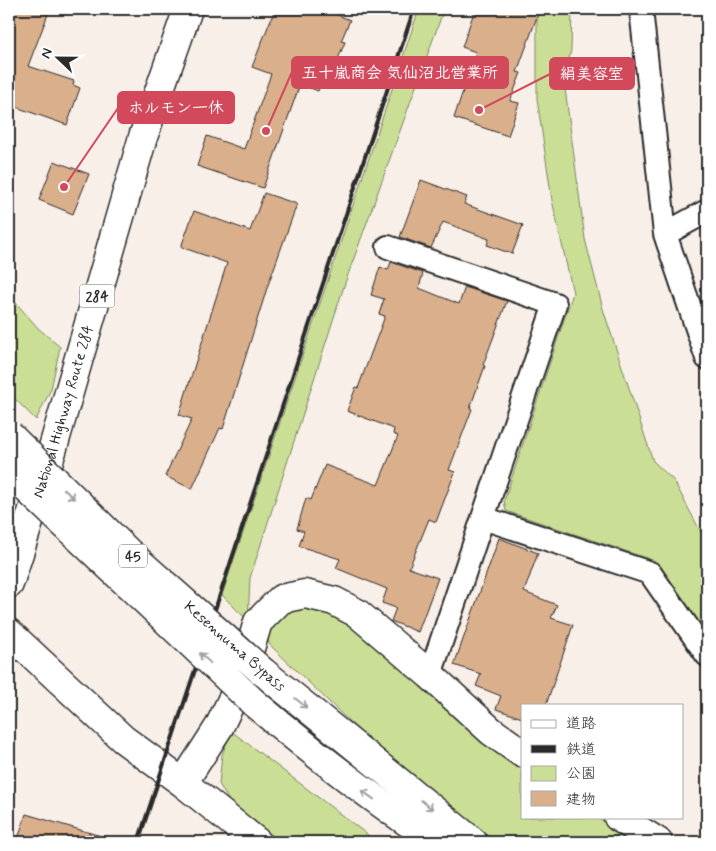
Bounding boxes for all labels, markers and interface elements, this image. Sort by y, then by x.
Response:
north arrow [32,32,82,82]
text: N [37,46,57,61]
callout: 五十嵐商会 気仙沼北営業所 [292,57,508,88]
callout: 絹美容室 [550,58,634,89]
text: 五十嵐商会 気仙沼北営業所 [302,63,498,84]
text: 絹美容室 [560,64,624,85]
callout: ホルモン一休 [118,92,234,123]
text: ホルモン一休 [128,98,224,119]
road number: 284 [80,284,114,308]
street label: National Highway Route 284 [29,323,99,500]
one-way arrow [62,488,75,500]
road number: 45 [119,544,147,568]
street label: Kesennuma Bypass [179,597,290,697]
one-way arrow [199,652,212,664]
one-way arrow [294,697,307,708]
legend [521,704,684,818]
text: 道路 [566,714,596,734]
text: 鉄道 [566,740,596,760]
text: 公園 [566,764,596,784]
one-way arrow [361,790,375,800]
text: 建物 [566,790,596,810]
one-way arrow [420,799,433,810]

